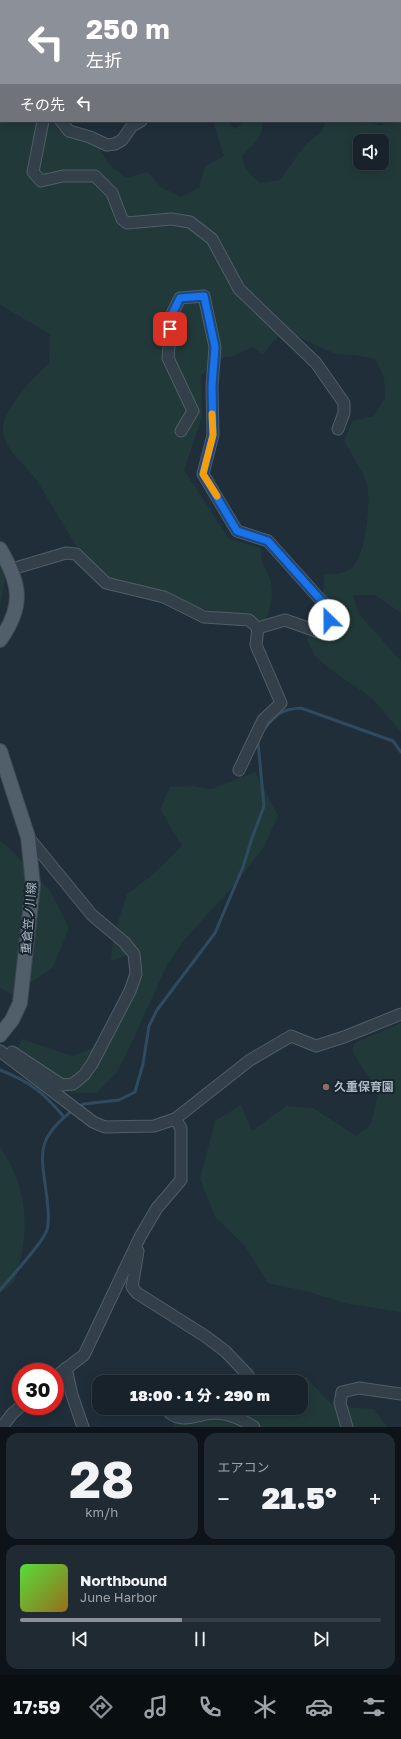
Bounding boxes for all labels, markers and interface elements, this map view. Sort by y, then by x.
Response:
text: 250 m [86,12,170,45]
icon: left [20,16,72,68]
text: 左折 [86,49,122,71]
icon: left [73,92,95,114]
text: その先 [20,95,65,113]
map controls [353,134,389,170]
button: sound [353,134,389,170]
pin [153,312,187,346]
icon: arrive [159,318,181,340]
position arrow [308,599,350,641]
street label: 重倉笠ノ川線 [18,881,39,954]
place label: 久重保育園 [334,1079,394,1094]
marker: 久重保育園 [321,1082,331,1092]
speed limit sign: 30 [12,1363,64,1415]
text: 18:00 · 1 分 · 290 m [130,1386,270,1404]
text: 28 [69,1447,134,1509]
text: エアコン [218,1459,270,1475]
text: 21.5° [262,1480,337,1516]
text: − [218,1485,230,1512]
text: + [369,1485,381,1512]
text: km/h [85,1504,118,1520]
text: Northbound [80,1571,167,1589]
text: June Harbor [80,1589,157,1605]
icon: previous [69,1628,91,1650]
icon: pause [189,1628,211,1650]
icon: next [310,1628,332,1650]
icon: directions [87,1693,115,1721]
icon: music [142,1693,170,1721]
icon: phone [196,1693,224,1721]
icon: climate [251,1693,279,1721]
icon: car [305,1693,333,1721]
icon: filters [360,1693,388,1721]
text: 17:59 [13,1696,61,1718]

